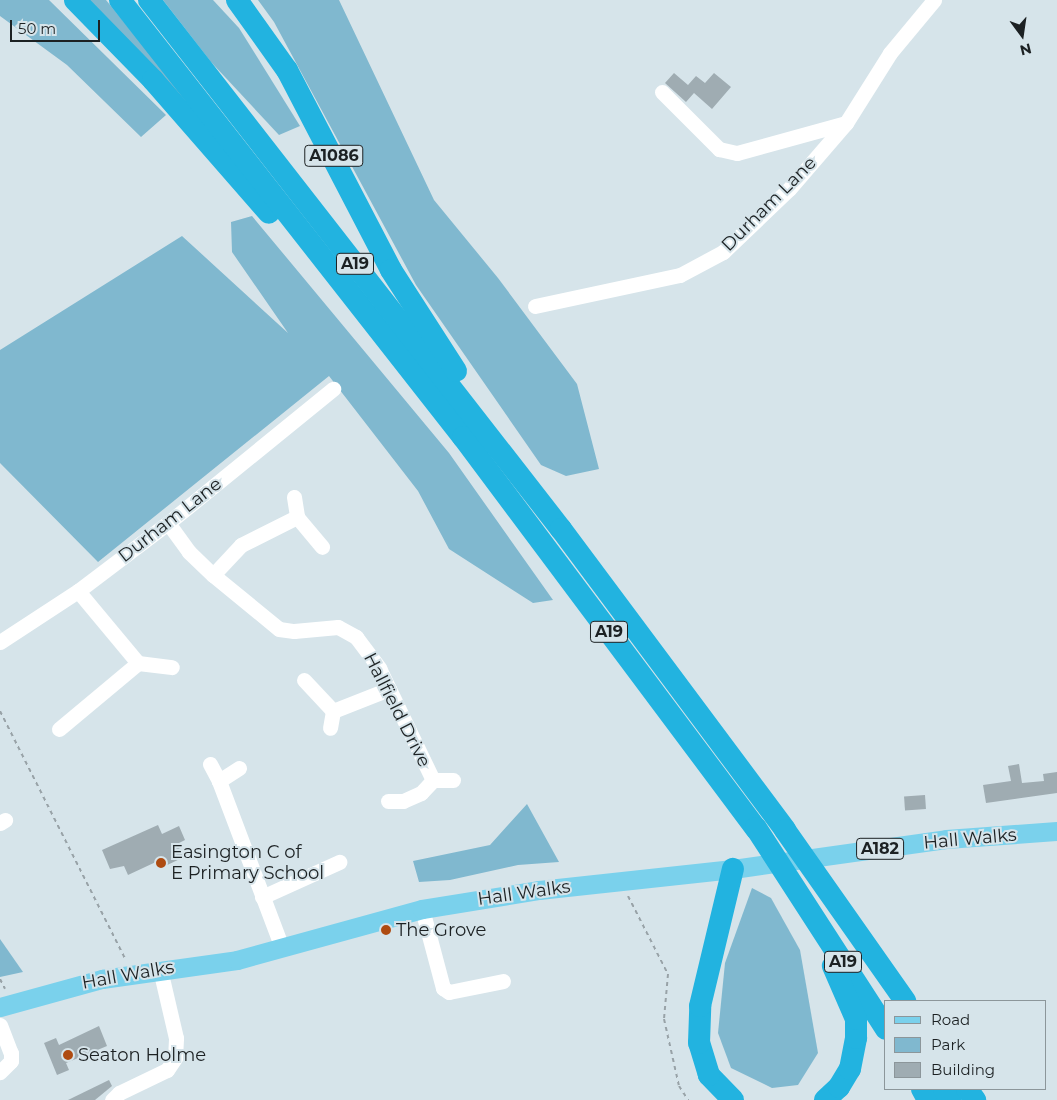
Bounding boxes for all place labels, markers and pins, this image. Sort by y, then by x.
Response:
place label: Easington C of E Primary School [171,842,324,884]
marker: Easington C of E Primary School [155,857,167,869]
place label: The Grove [396,919,486,941]
marker: The Grove [380,924,392,936]
place label: Seaton Holme [78,1044,206,1066]
marker: Seaton Holme [62,1049,74,1061]

